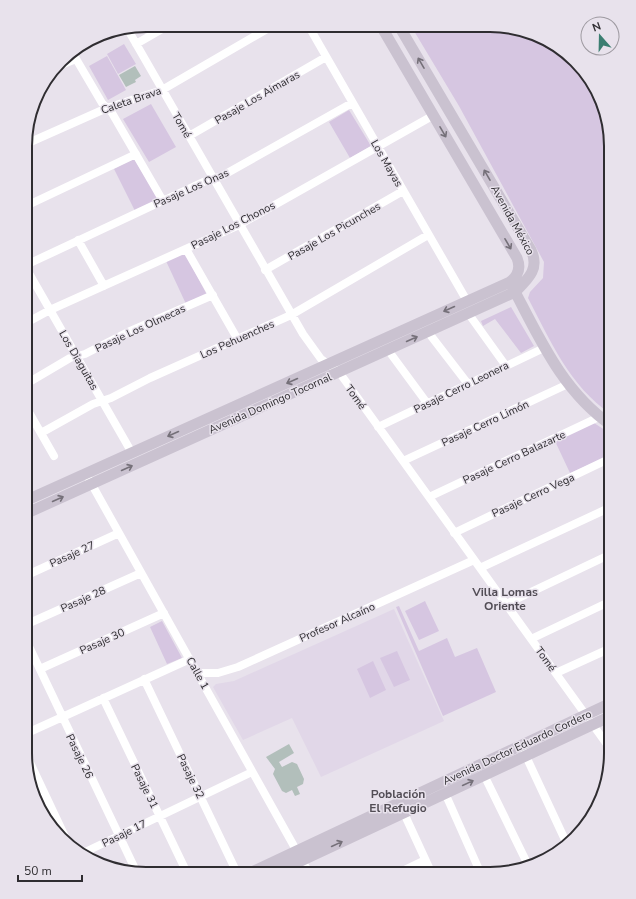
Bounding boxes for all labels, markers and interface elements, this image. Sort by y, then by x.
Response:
north arrow [580,16,620,56]
text: N [590,19,603,36]
one-way arrow [417,58,425,69]
street label: Pasaje Los Aimaras [212,67,303,128]
street label: Caleta Brava [99,83,164,118]
street label: Tomé [168,110,195,141]
one-way arrow [440,125,448,137]
street label: Los Mayas [367,137,406,190]
street label: Pasaje Los Onas [151,165,231,212]
one-way arrow [482,169,490,181]
street label: Avenida México [487,183,538,258]
street label: Pasaje Los Chonos [189,198,278,253]
street label: Pasaje Los Picunches [285,199,383,264]
one-way arrow [505,238,513,250]
street label: Pasaje Los Olmecas [93,301,188,356]
one-way arrow [443,306,455,313]
street label: Los Pehuenches [198,316,277,363]
street label: Los Diaguitas [55,328,102,393]
one-way arrow [406,335,418,342]
street label: Pasaje Cerro Leonera [411,358,512,417]
street label: Avenida Domingo Tocornal [206,369,335,437]
one-way arrow [286,377,298,385]
street label: Tomé [342,382,370,413]
street label: Pasaje Cerro Limón [439,397,531,450]
street label: Pasaje Cerro Balazarte [460,427,568,488]
one-way arrow [168,431,180,438]
one-way arrow [120,464,132,471]
street label: Pasaje Cerro Vega [489,470,577,521]
one-way arrow [52,495,64,502]
street label: Pasaje 27 [47,538,97,571]
street label: Pasaje 28 [58,583,109,616]
district label: Villa Lomas Oriente [471,584,538,614]
street label: Profesor Alcaíno [297,599,377,646]
street label: Pasaje 30 [77,625,128,658]
street label: Tomé [532,644,560,675]
street label: Calle 1 [183,654,213,692]
street label: Avenida Doctor Eduardo Cordero [440,706,594,789]
street label: Pasaje 26 [62,731,97,781]
street label: Pasaje 32 [173,751,208,801]
street label: Pasaje 31 [127,761,162,811]
one-way arrow [461,779,473,786]
district label: Población El Refugio [369,786,427,816]
street label: Pasaje 17 [99,816,149,851]
one-way arrow [331,840,343,847]
scale bar [18,857,82,883]
text: 50 m [24,863,52,879]

